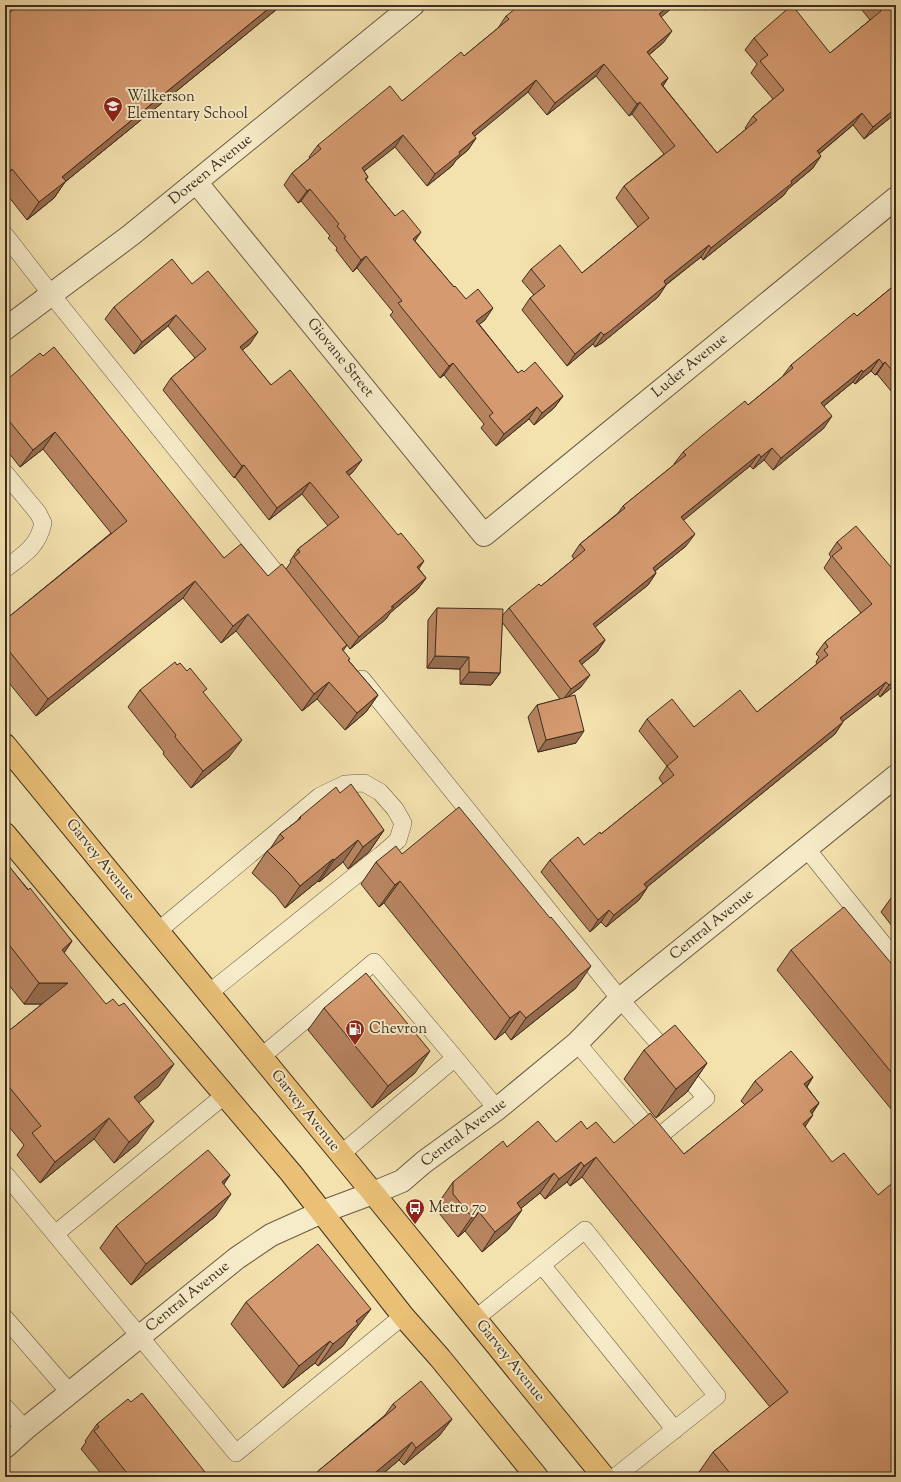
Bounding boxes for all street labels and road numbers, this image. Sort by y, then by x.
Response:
street label: Doreen Avenue [165,130,257,210]
street label: Giovane Street [301,314,379,402]
street label: Luder Avenue [648,329,732,403]
street label: Garvey Avenue [61,815,139,905]
street label: Central Avenue [666,885,758,965]
street label: Garvey Avenue [266,1066,344,1156]
street label: Central Avenue [417,1094,511,1172]
street label: Central Avenue [142,1257,234,1337]
street label: Garvey Avenue [471,1316,549,1406]

